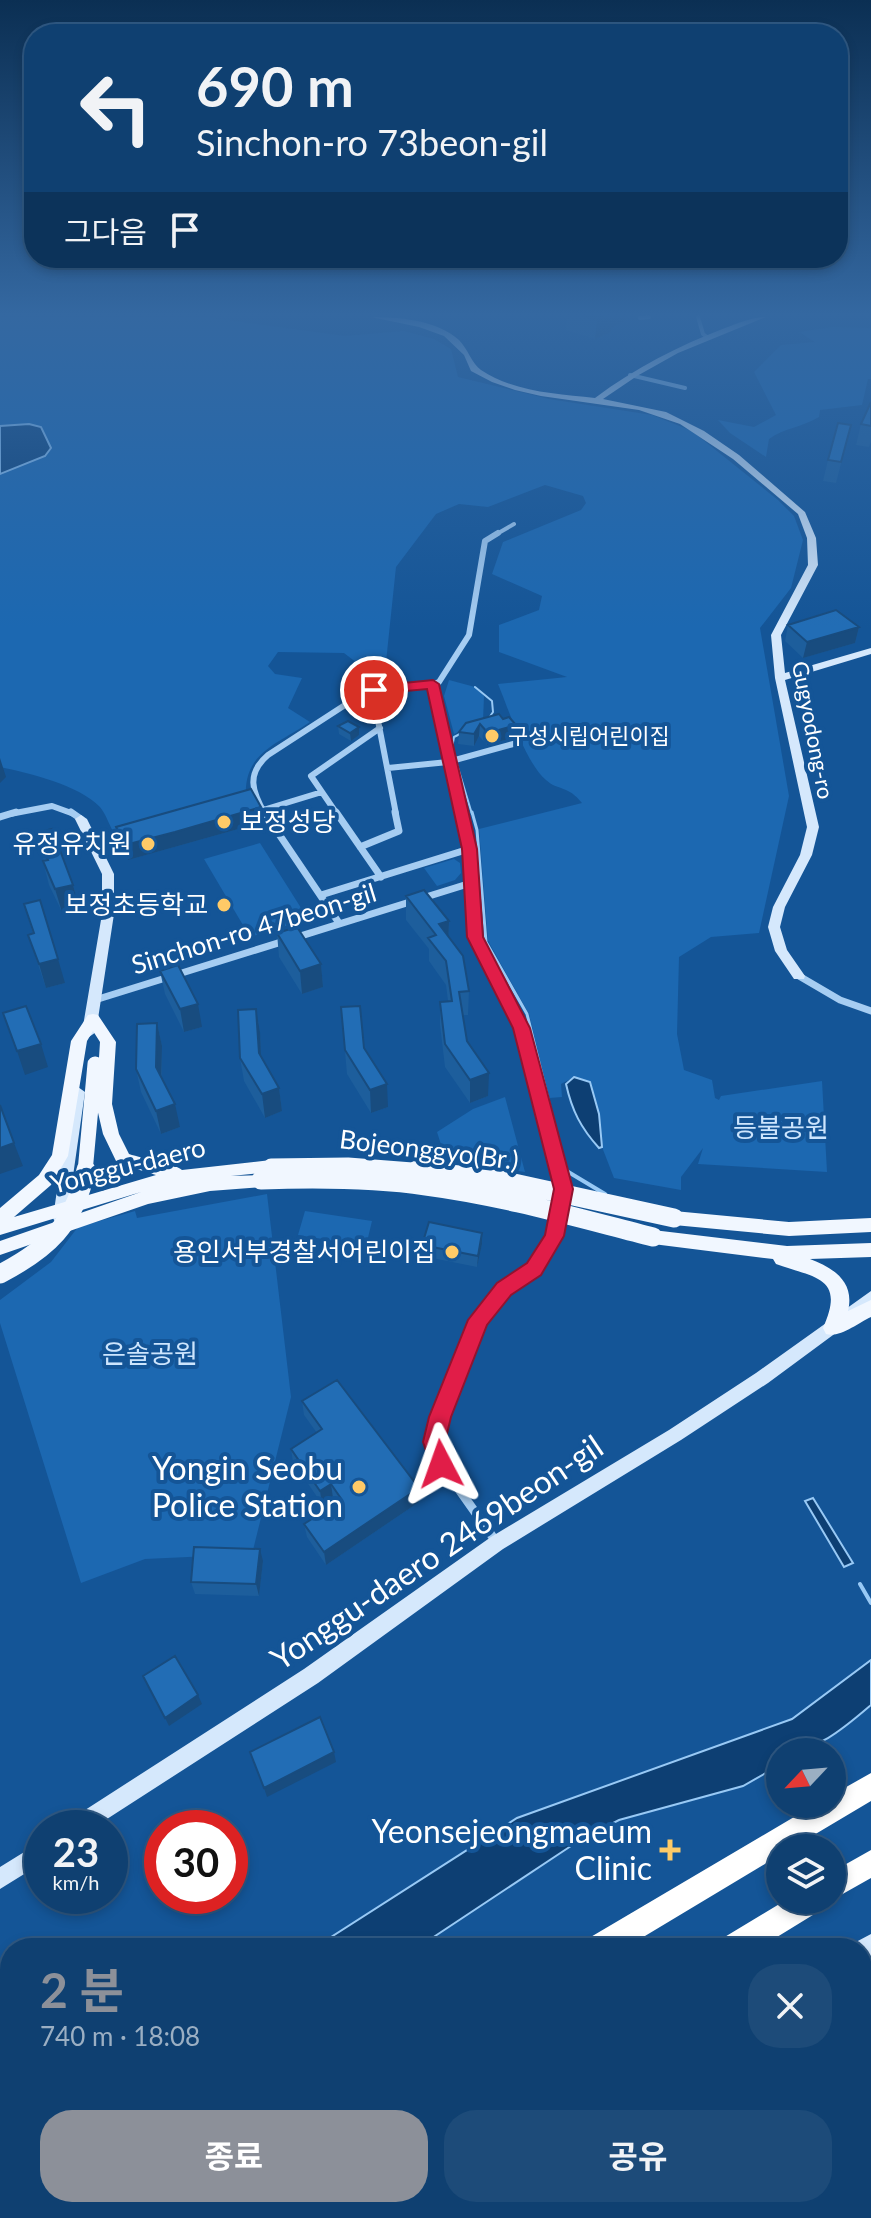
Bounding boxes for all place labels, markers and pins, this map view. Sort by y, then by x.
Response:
pin [340,656,408,724]
place label: 구성시립어린이집 [508,722,670,749]
marker: 구성시립어린이집 [483,727,501,745]
place label: 보정성당 [240,805,336,837]
marker: 보정성당 [215,813,233,831]
place label: 유정유치원 [12,827,132,859]
marker: 유정유치원 [139,835,157,853]
place label: 보정초등학교 [64,888,208,920]
marker: 보정초등학교 [215,896,233,914]
place label: 용인서부경찰서어린이집 [173,1235,436,1267]
marker: 용인서부경찰서어린이집 [443,1243,461,1261]
place label: Yongin Seobu Police Station [152,1448,343,1524]
marker: Yongin Seobu Police Station [350,1478,368,1496]
place label: Yeonsejeongmaeum Clinic [371,1811,652,1887]
marker: Yeonsejeongmaeum Clinic [659,1839,681,1861]

